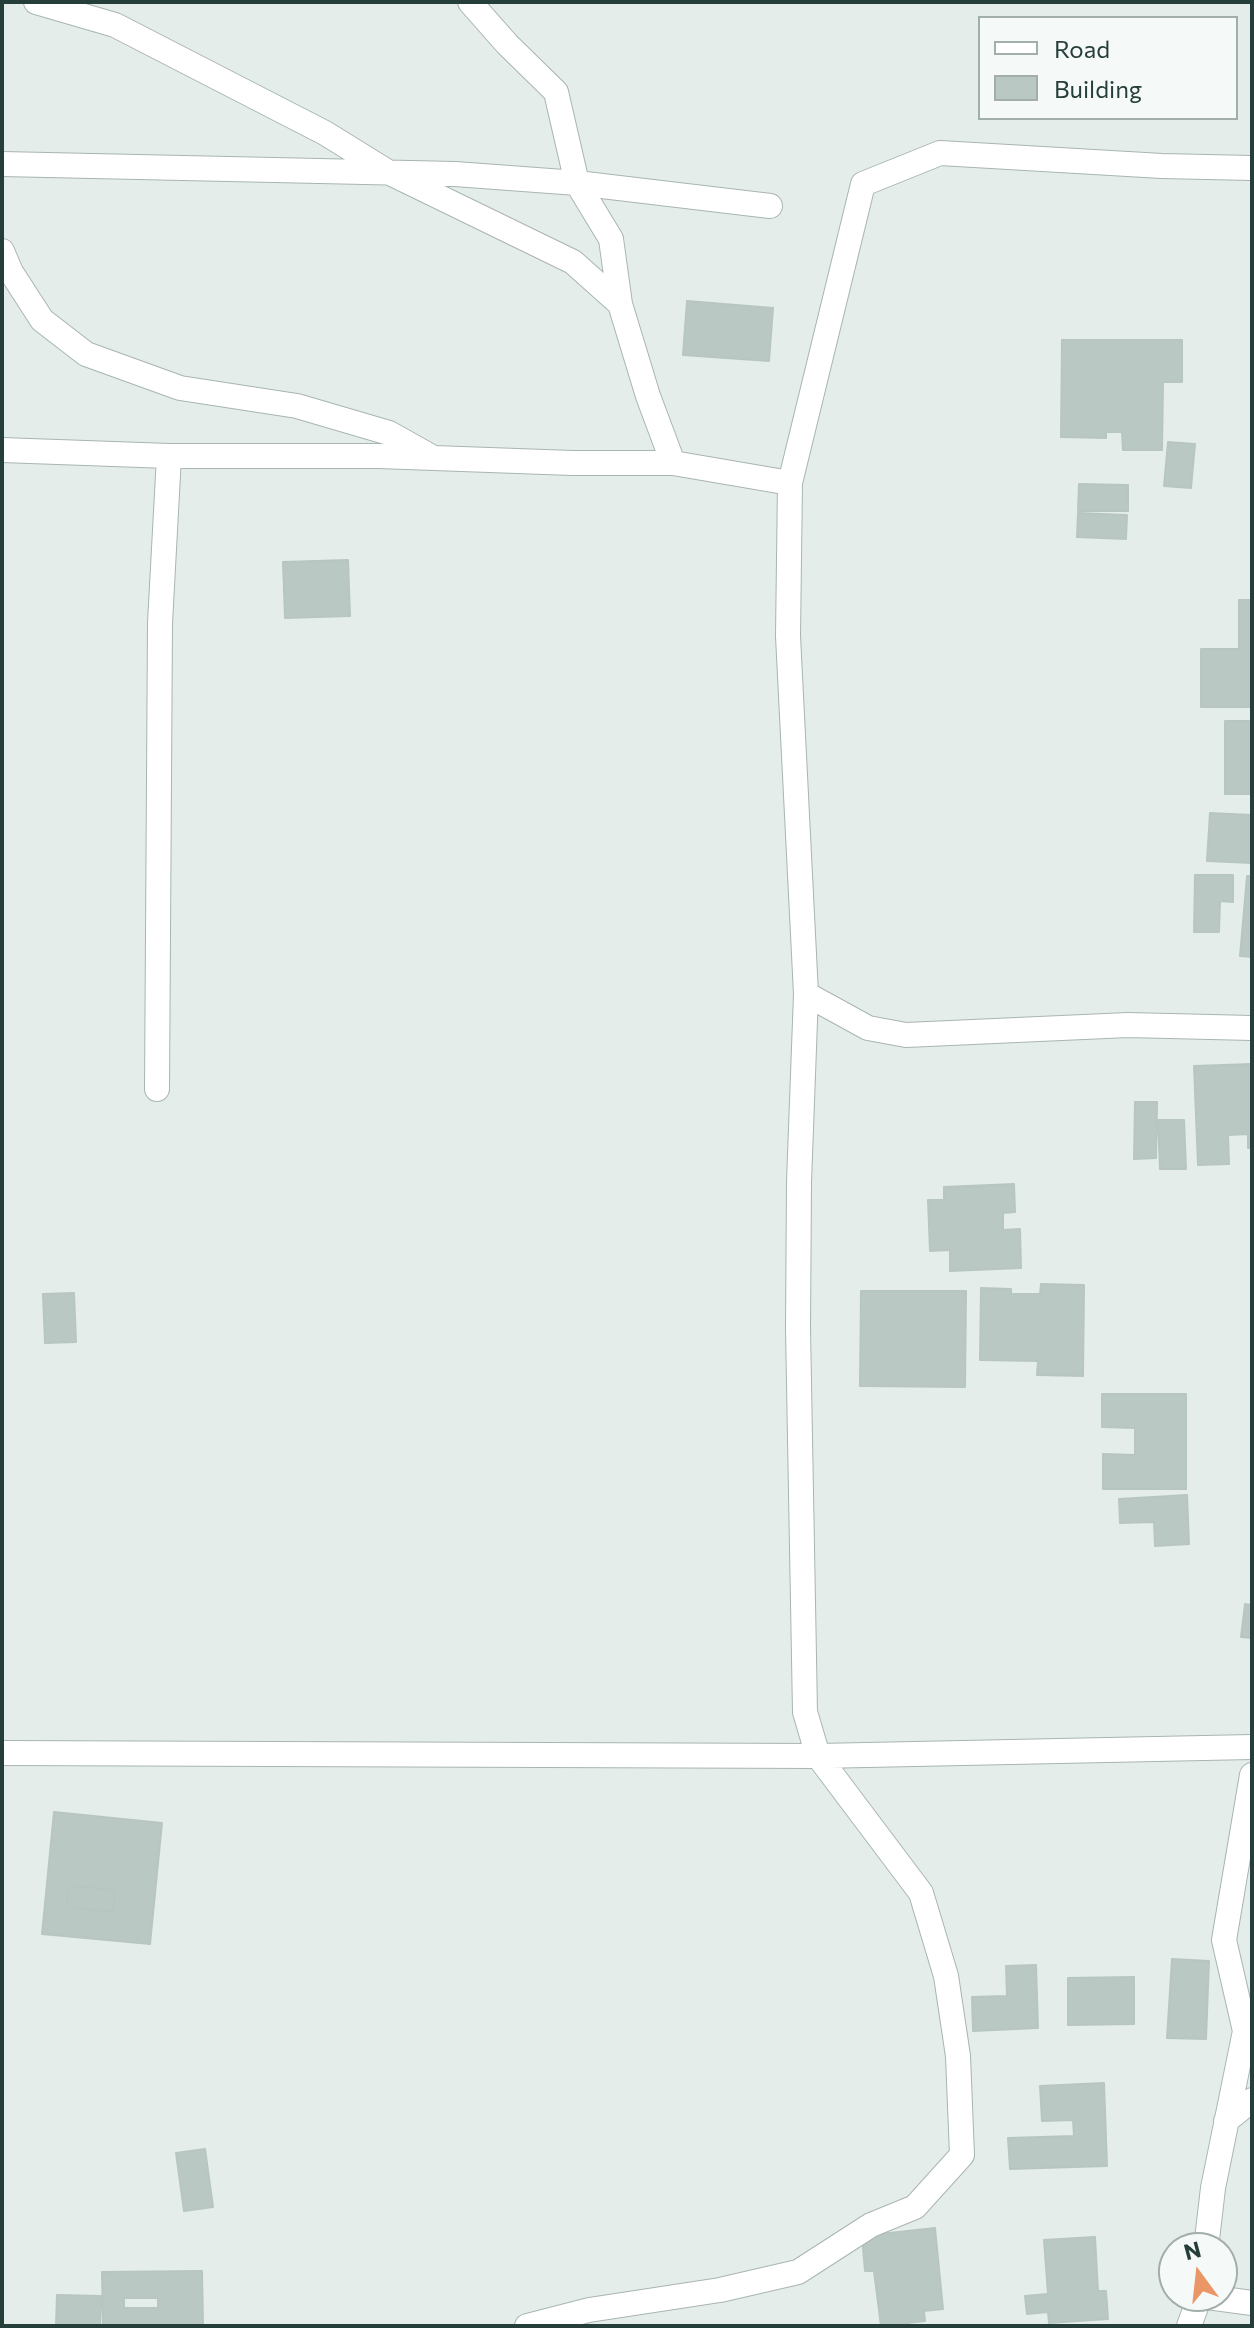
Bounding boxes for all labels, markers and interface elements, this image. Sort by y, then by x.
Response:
legend [978,16,1238,120]
text: Road [1054,34,1110,63]
text: Building [1054,74,1142,103]
north arrow [1158,2232,1238,2312]
text: N [1181,2235,1204,2265]

